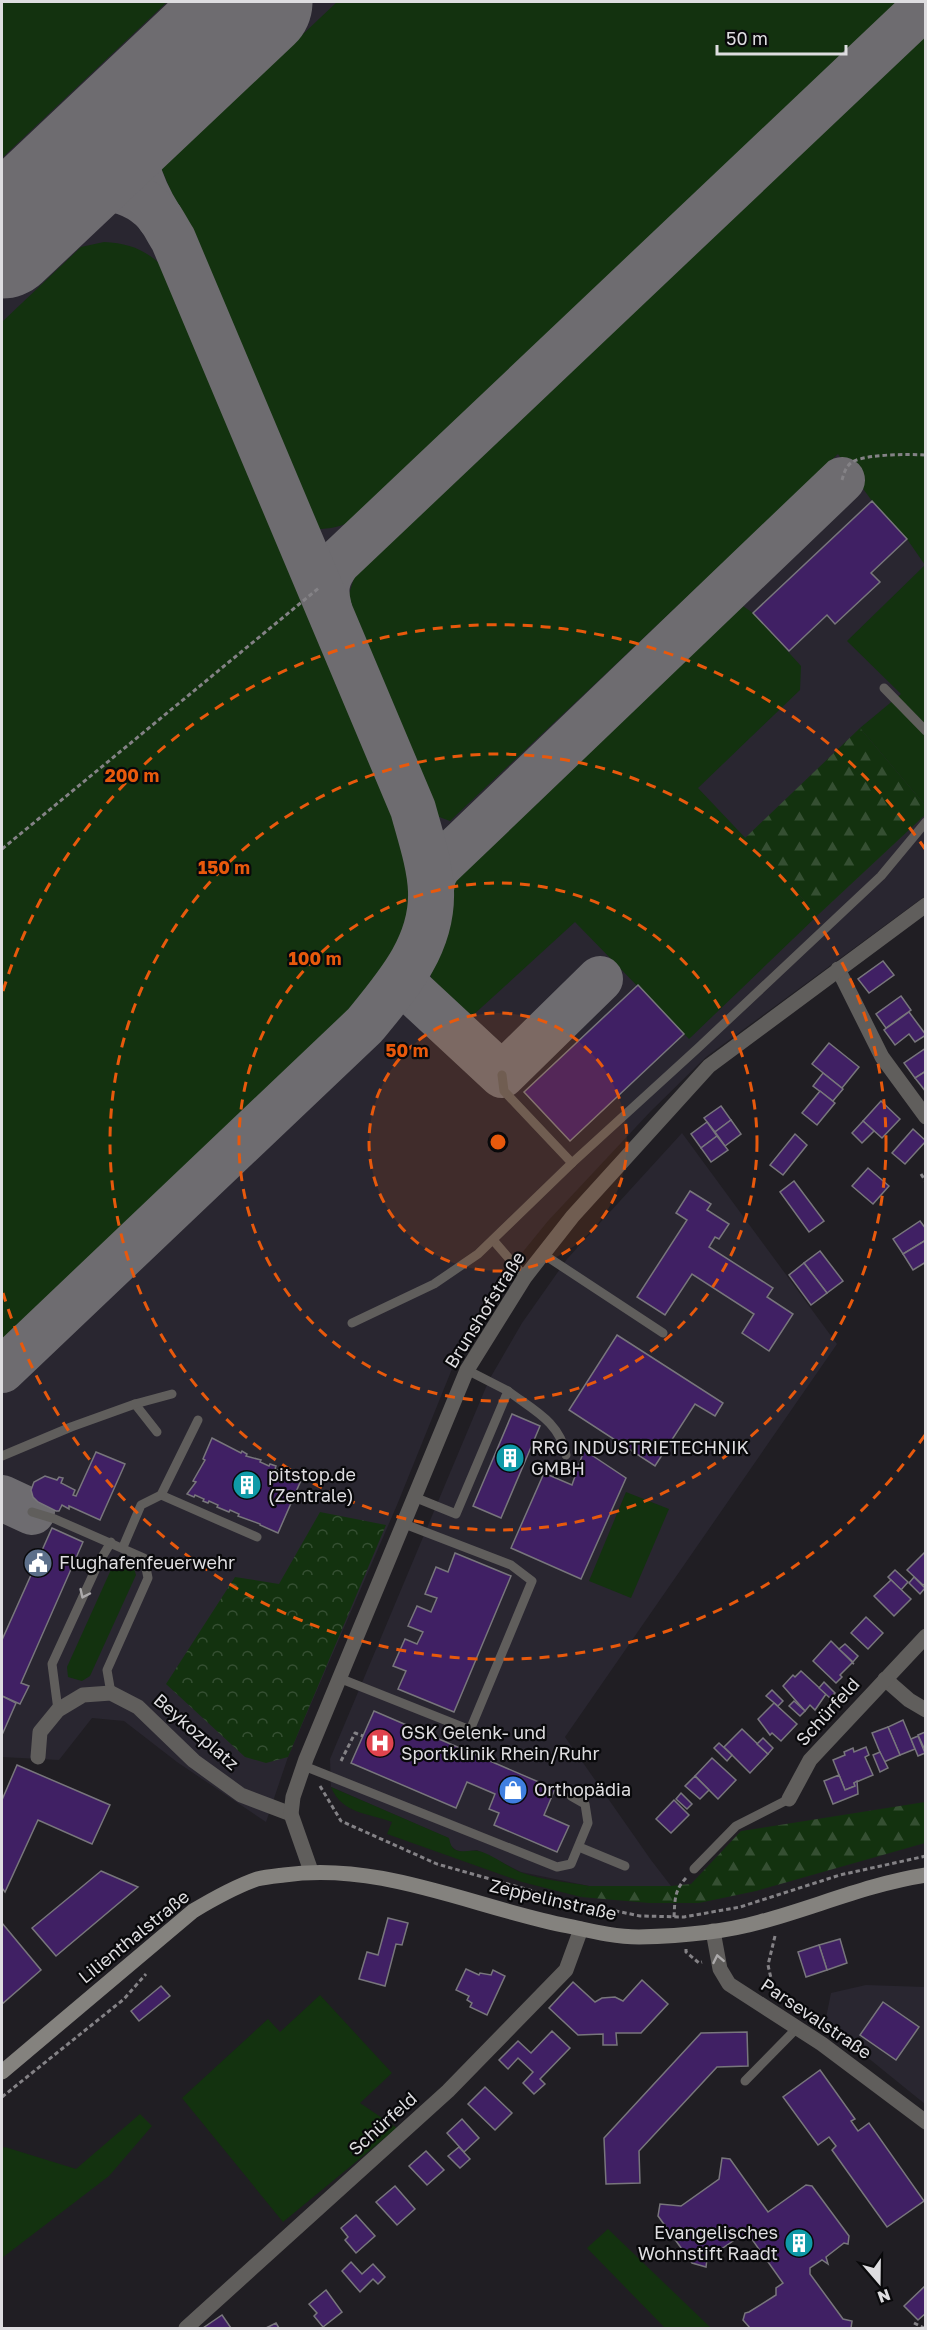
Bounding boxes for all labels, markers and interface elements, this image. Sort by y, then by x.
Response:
scale bar [717,18,846,56]
text: 50 m [726,27,768,49]
text: 200 m [105,764,159,786]
text: 150 m [198,856,250,878]
text: 100 m [289,947,341,969]
text: 50 m [386,1039,428,1061]
centre of rings [488,1132,508,1152]
street label: Brunshofstraße [439,1247,529,1372]
place label: RRG INDUSTRIETECHNIK GMBH [531,1436,749,1479]
building icon: RRG INDUSTRIETECHNIK GMBH [494,1442,526,1474]
place label: pitstop.de (Zentrale) [268,1463,356,1506]
building icon: pitstop.de (Zentrale) [231,1469,263,1501]
public building icon: Flughafenfeuerwehr [22,1547,54,1579]
place label: Flughafenfeuerwehr [59,1551,235,1573]
one-way arrow [80,1588,92,1599]
street label: Schürfeld [791,1673,864,1750]
street label: Beykozplatz [150,1688,244,1774]
place label: GSK Gelenk- und Sportklinik Rhein/Ruhr [401,1721,599,1764]
hospital icon: GSK Gelenk- und Sportklinik Rhein/Ruhr [364,1727,396,1759]
shop icon: Orthopädia [497,1774,529,1806]
place label: Orthopädia [534,1778,631,1800]
street label: Zeppelinstraße [488,1874,619,1924]
street label: Lilienthalstraße [74,1885,193,1988]
one-way arrow [712,1954,725,1964]
street label: Parsevalstraße [757,1973,876,2063]
street label: Schürfeld [344,2087,421,2160]
place label: Evangelisches Wohnstift Raadt [638,2221,778,2264]
building icon: Evangelisches Wohnstift Raadt [783,2227,815,2259]
north arrow [849,2252,909,2312]
text: N [875,2285,893,2308]

